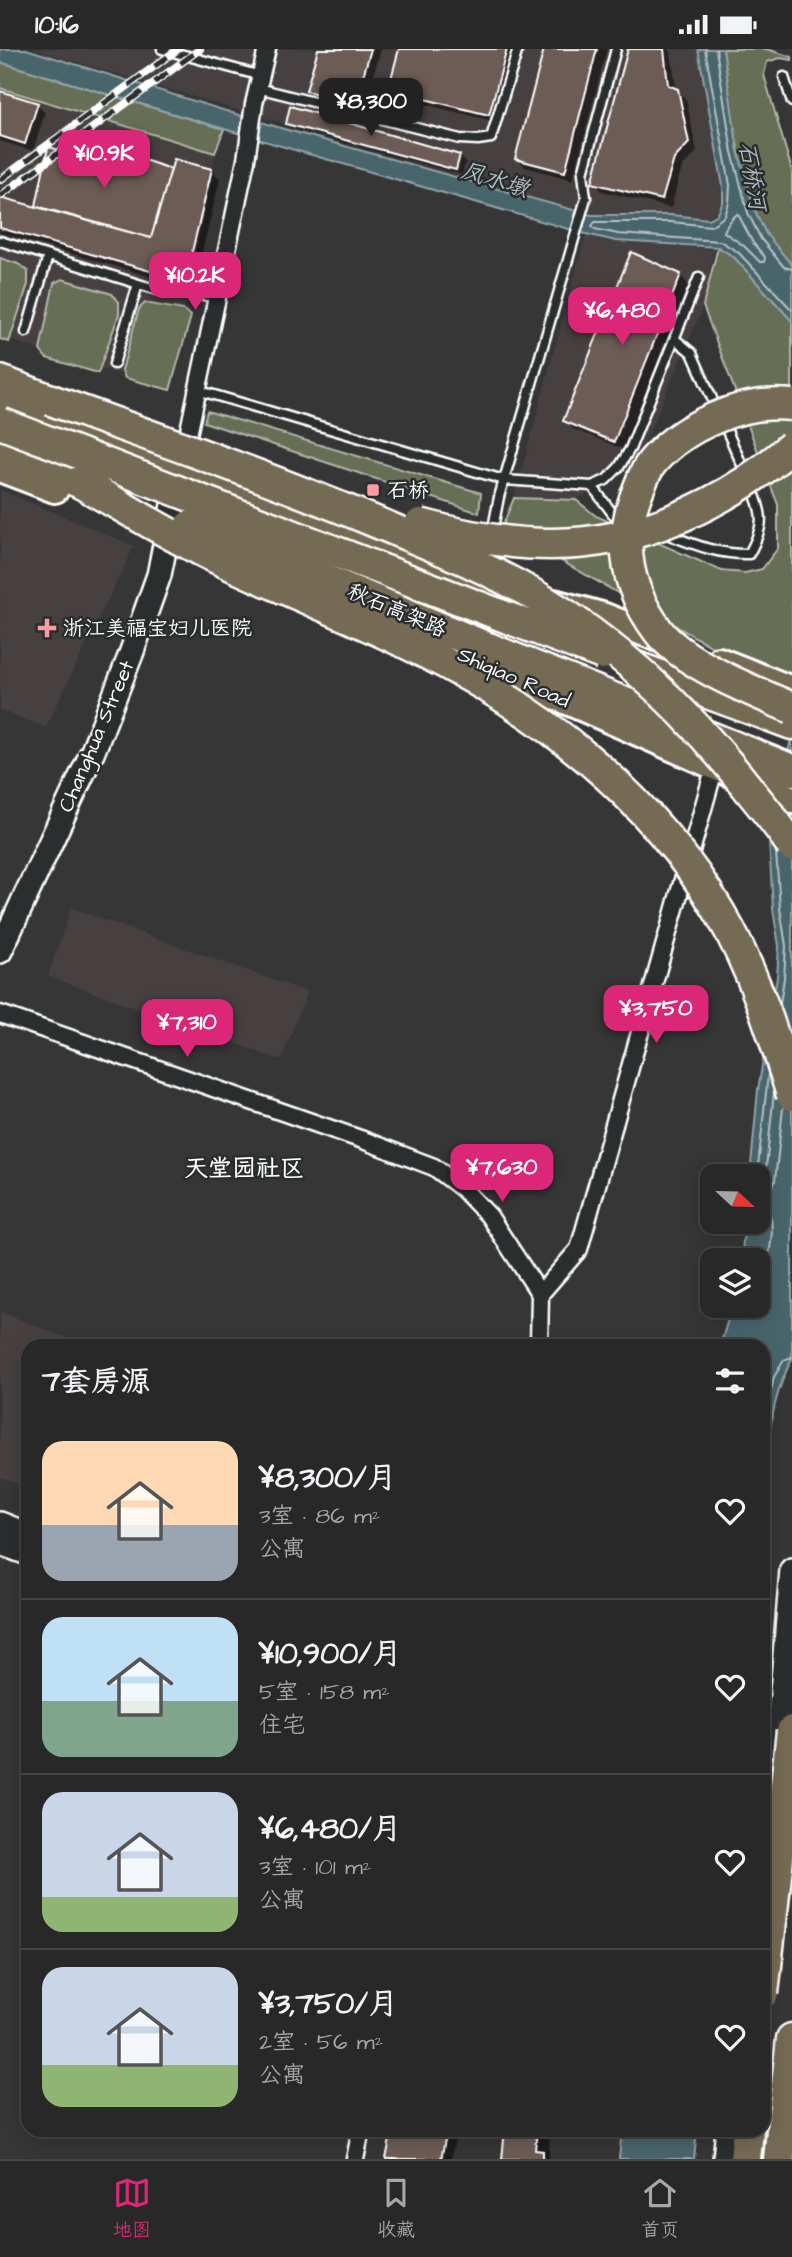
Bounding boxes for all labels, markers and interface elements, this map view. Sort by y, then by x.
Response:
text: 10:16 [35,7,79,43]
pin: ¥8,300 [314,78,428,138]
text: ¥8,300 [335,85,407,117]
pin: ¥10.9K [47,131,161,190]
text: ¥10.9K [74,137,134,169]
water label: 石桥河 [730,139,774,217]
water label: 凤水墩 [457,155,535,206]
pin: ¥10.2K [138,253,252,312]
text: ¥10.2K [165,259,225,291]
pin: ¥6,480 [565,287,679,347]
text: ¥6,480 [584,294,660,326]
place label: 石桥 [387,476,429,505]
marker: 石桥 [365,482,381,498]
street label: 秋石高架路 [343,577,451,644]
place label: 浙江美福宝妇儿医院 [63,614,252,643]
marker: 浙江美福宝妇儿医院 [37,618,57,638]
street label: Shiqiao Road [453,640,575,715]
street label: Changhua Street [51,655,144,817]
pin: ¥3,750 [599,985,713,1045]
text: ¥3,750 [619,992,693,1024]
pin: ¥7,310 [130,999,244,1059]
text: ¥7,310 [157,1006,217,1038]
pin: ¥7,630 [445,1145,559,1204]
text: ¥7,630 [466,1151,538,1183]
district label: 天堂园社区 [184,1152,304,1186]
north arrow [700,1164,770,1234]
map controls [700,1164,770,1318]
button: layers [700,1248,770,1318]
text: 7套房源 [42,1361,150,1403]
icon: filters [711,1362,749,1400]
text: ¥8,300/月 [259,1457,397,1499]
icon: home [98,1469,182,1553]
icon: heart [711,1492,749,1530]
text: 3室 · 86 m² [259,1500,380,1532]
text: 公寓 [259,1533,305,1565]
text: ¥10,900/月 [259,1633,402,1675]
icon: home [98,1645,182,1729]
icon: heart [711,1668,749,1706]
text: 5室 · 158 m² [259,1676,390,1708]
text: 住宅 [259,1709,305,1741]
text: ¥6,480/月 [259,1808,402,1850]
icon: home [98,1820,182,1904]
icon: heart [711,1843,749,1881]
text: 3室 · 101 m² [259,1851,371,1883]
text: 公寓 [259,1884,305,1916]
text: ¥3,750/月 [259,1983,398,2025]
icon: home [98,1995,182,2079]
icon: heart [711,2018,749,2056]
text: 2室 · 56 m² [259,2026,383,2058]
text: 公寓 [259,2059,305,2091]
tab: 地图 [113,2174,151,2244]
tab: 收藏 [377,2174,415,2244]
tab: 首页 [641,2174,679,2244]

